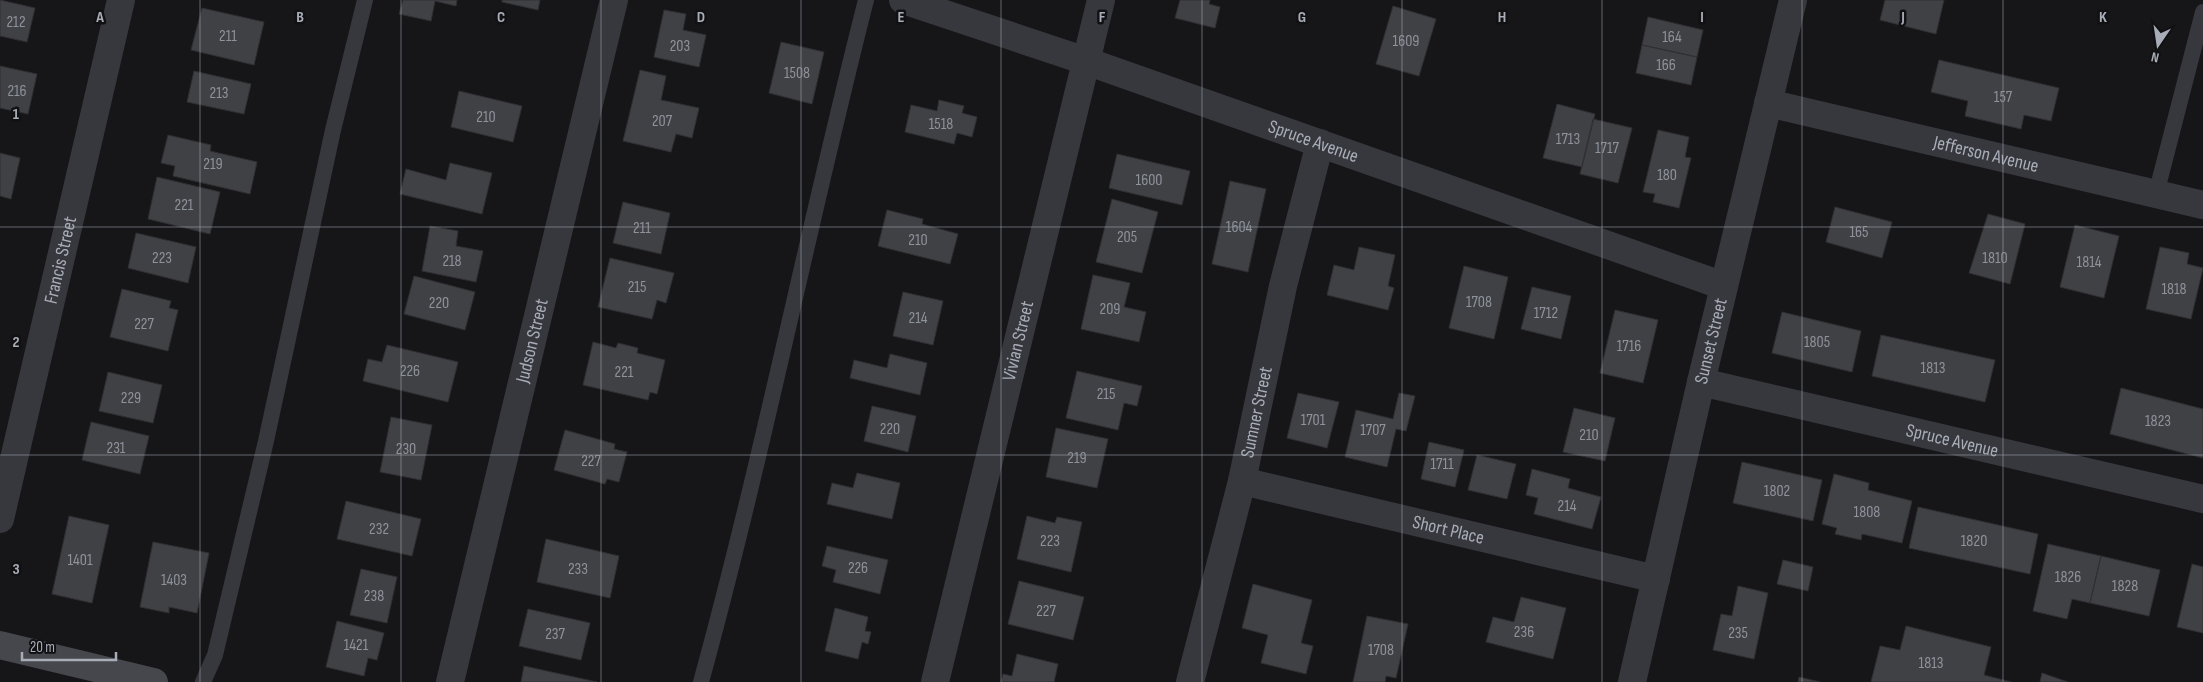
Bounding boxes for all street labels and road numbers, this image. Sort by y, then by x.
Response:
street label: Spruce Avenue [1265,115,1362,168]
street label: Jefferson Avenue [1930,130,2041,178]
street label: Francis Street [39,214,82,306]
street label: Judson Street [511,296,553,386]
street label: Sunset Street [1689,296,1732,386]
street label: Vivian Street [997,298,1039,383]
street label: Sumner Street [1236,364,1277,460]
street label: Spruce Avenue [1904,419,2001,462]
street label: Short Place [1410,510,1486,549]

